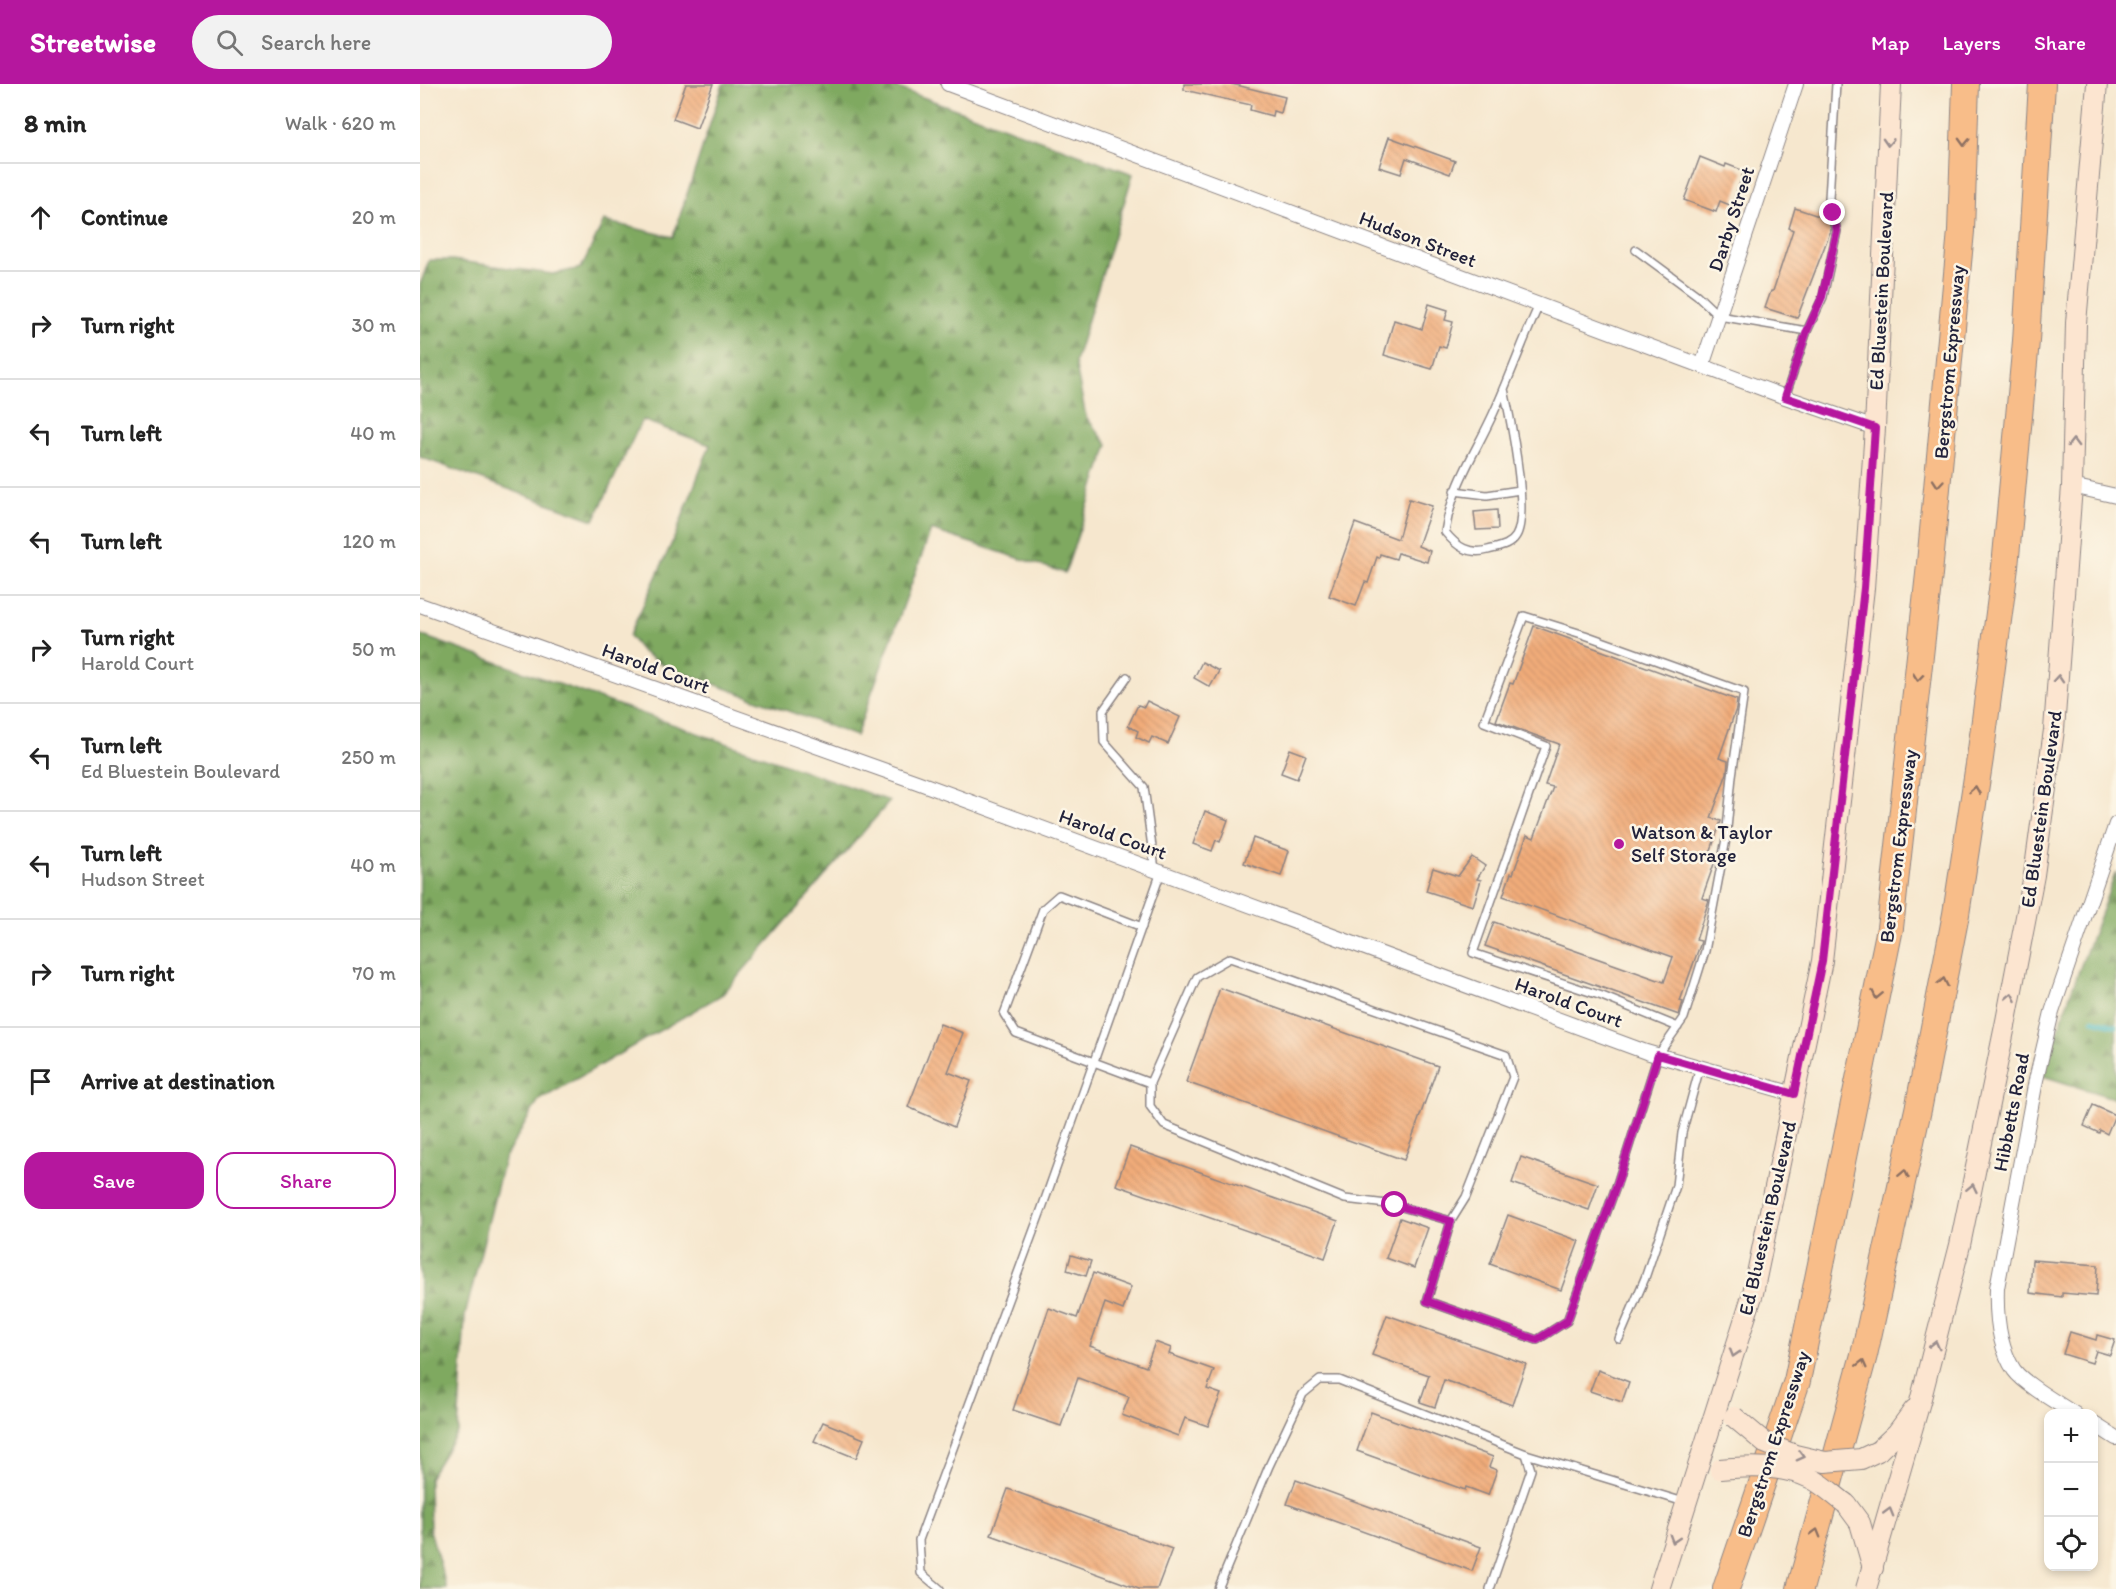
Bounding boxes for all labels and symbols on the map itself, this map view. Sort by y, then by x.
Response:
one-way arrow [1882,138,1895,147]
one-way arrow [1958,138,1970,147]
street label: Darby Street [1703,164,1759,274]
street label: Ed Bluestein Boulevard [1864,191,1898,391]
route end [1819,199,1845,225]
street label: Hudson Street [1356,206,1480,272]
street label: Bergstrom Expressway [1929,263,1969,460]
one-way arrow [2066,438,2079,447]
one-way arrow [1932,479,1945,488]
street label: Harold Court [599,637,714,699]
one-way arrow [1912,673,1925,682]
one-way arrow [2051,675,2064,684]
street label: Ed Bluestein Boulevard [2015,709,2067,909]
street label: Bergstrom Expressway [1874,747,1922,944]
one-way arrow [1969,786,1981,795]
street label: Harold Court [1056,803,1171,865]
place label: Watson & Taylor Self Storage [1631,820,1772,867]
marker: Watson & Taylor Self Storage [1612,837,1626,851]
street label: Harold Court [1512,971,1627,1033]
one-way arrow [1936,978,1949,988]
one-way arrow [1871,990,1884,1000]
one-way arrow [2004,992,2017,1002]
street label: Hibbetts Road [1988,1050,2034,1174]
street label: Ed Bluestein Boulevard [1733,1118,1801,1318]
one-way arrow [1897,1169,1910,1179]
one-way arrow [1965,1183,1978,1193]
route start [1381,1191,1407,1217]
one-way arrow [1927,1341,1940,1351]
one-way arrow [1728,1347,1741,1358]
street label: Bergstrom Expressway [1731,1347,1815,1540]
one-way arrow [1854,1359,1867,1369]
one-way arrow [1796,1449,1806,1462]
one-way arrow [1882,1507,1894,1518]
one-way arrow [1809,1528,1821,1539]
one-way arrow [1669,1533,1681,1544]

